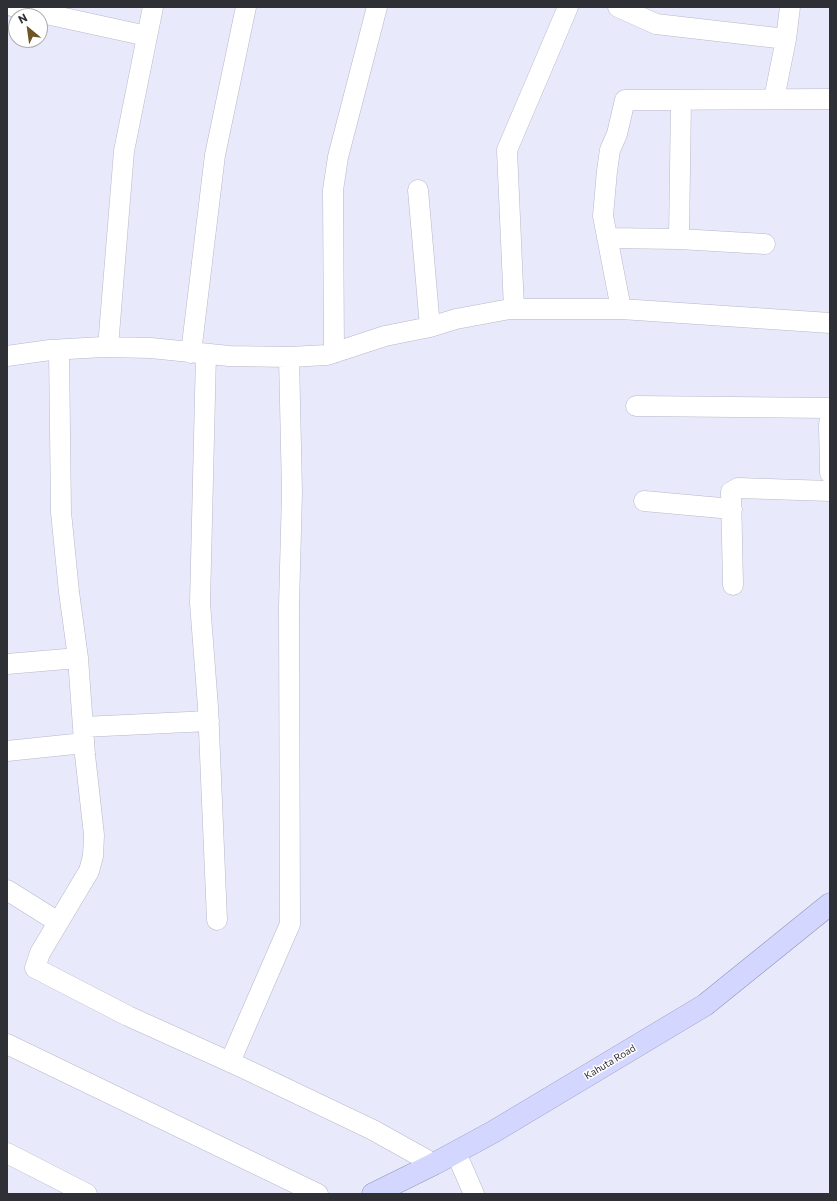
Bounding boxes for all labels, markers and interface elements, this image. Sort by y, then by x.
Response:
north arrow [8,8,48,48]
text: N [16,10,29,26]
street label: Kahuta Road [582,1042,638,1082]

